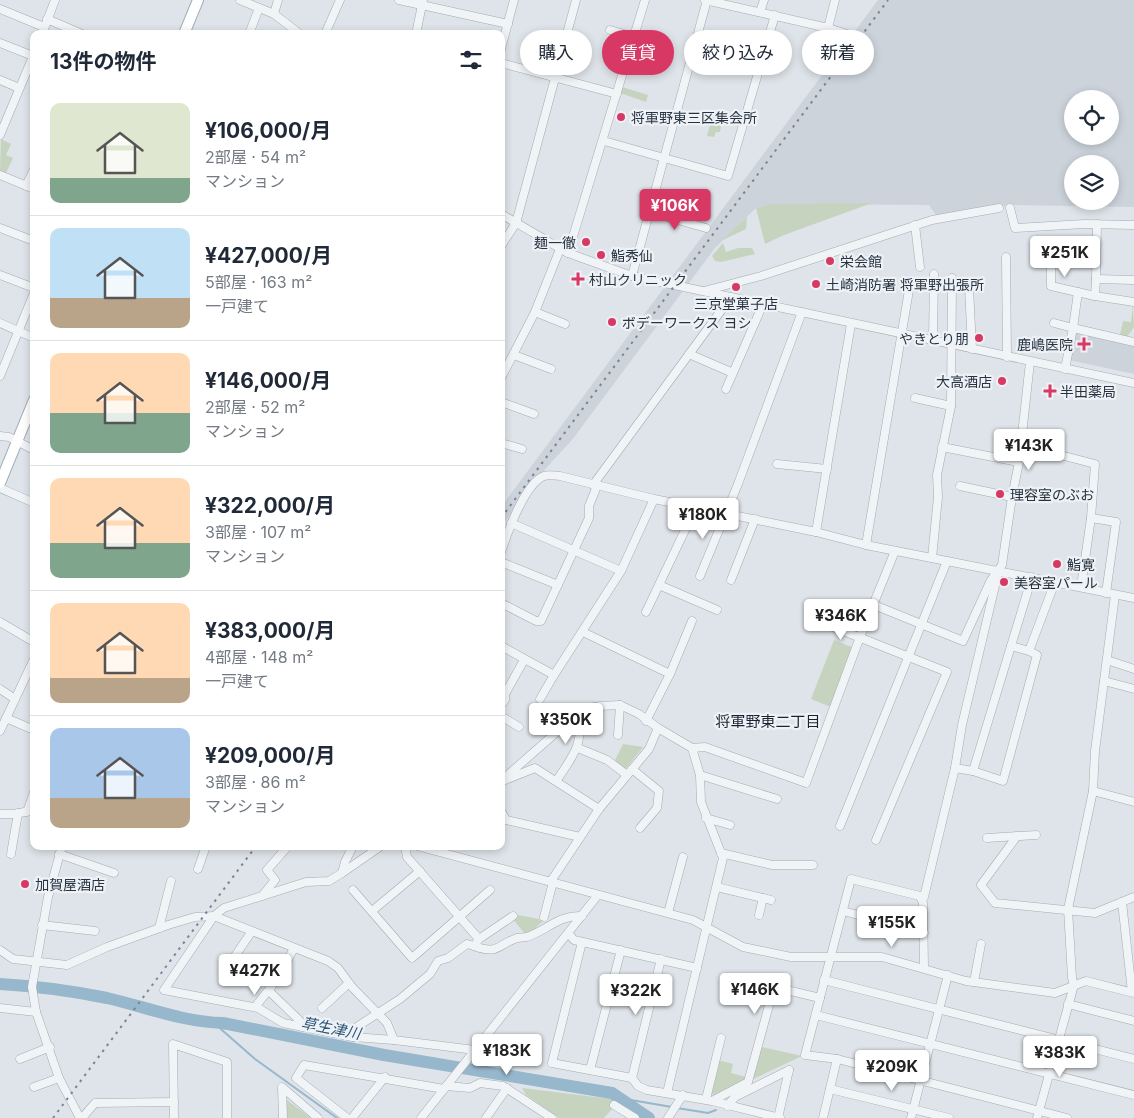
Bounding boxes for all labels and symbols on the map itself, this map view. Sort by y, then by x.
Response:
place label: 将軍野東三区集会所 [631,109,757,126]
marker: 将軍野東三区集会所 [615,111,627,123]
pin: ¥106K [640,188,710,231]
place label: 麺一徹 [534,234,576,251]
marker: 麺一徹 [580,236,592,248]
pin: ¥251K [1030,236,1100,278]
place label: 鮨秀仙 [611,247,653,264]
marker: 鮨秀仙 [595,249,607,261]
place label: 栄会館 [840,253,882,270]
marker: 栄会館 [824,255,836,267]
place label: 村山クリニック [589,271,687,288]
marker: 村山クリニック [571,272,585,286]
place label: 土崎消防署 将軍野出張所 [826,276,984,293]
marker: 土崎消防署 将軍野出張所 [810,278,822,290]
marker: 三京堂菓子店 [730,281,742,293]
place label: 三京堂菓子店 [694,295,778,312]
place label: ボデーワークス ヨシ [622,314,752,331]
marker: ボデーワークス ヨシ [606,316,618,328]
place label: やきとり朋 [899,330,969,347]
marker: やきとり朋 [973,332,985,344]
place label: 鹿嶋医院 [1017,336,1073,353]
marker: 鹿嶋医院 [1077,337,1091,351]
place label: 大高酒店 [936,373,992,390]
marker: 大高酒店 [996,375,1008,387]
place label: 半田薬局 [1060,383,1116,400]
marker: 半田薬局 [1044,385,1056,397]
pin: ¥143K [994,428,1064,471]
place label: 理容室のぶお [1010,486,1094,503]
marker: 理容室のぶお [994,488,1006,500]
pin: ¥180K [668,498,738,540]
place label: 鮨寛 [1067,556,1095,573]
marker: 鮨寛 [1051,558,1063,570]
place label: 美容室パール [1014,574,1098,591]
marker: 美容室パール [998,576,1010,588]
pin: ¥346K [806,598,876,641]
pin: ¥350K [531,702,601,745]
district label: 将軍野東二丁目 [715,712,821,731]
place label: 加賀屋酒店 [35,876,105,893]
marker: 加賀屋酒店 [19,878,31,890]
pin: ¥155K [857,906,927,948]
pin: ¥427K [220,954,290,996]
pin: ¥146K [720,972,790,1015]
pin: ¥322K [601,974,671,1016]
water label: 草生津川 [300,1013,364,1043]
pin: ¥183K [472,1034,542,1076]
pin: ¥383K [1025,1036,1095,1078]
pin: ¥209K [857,1050,927,1092]

